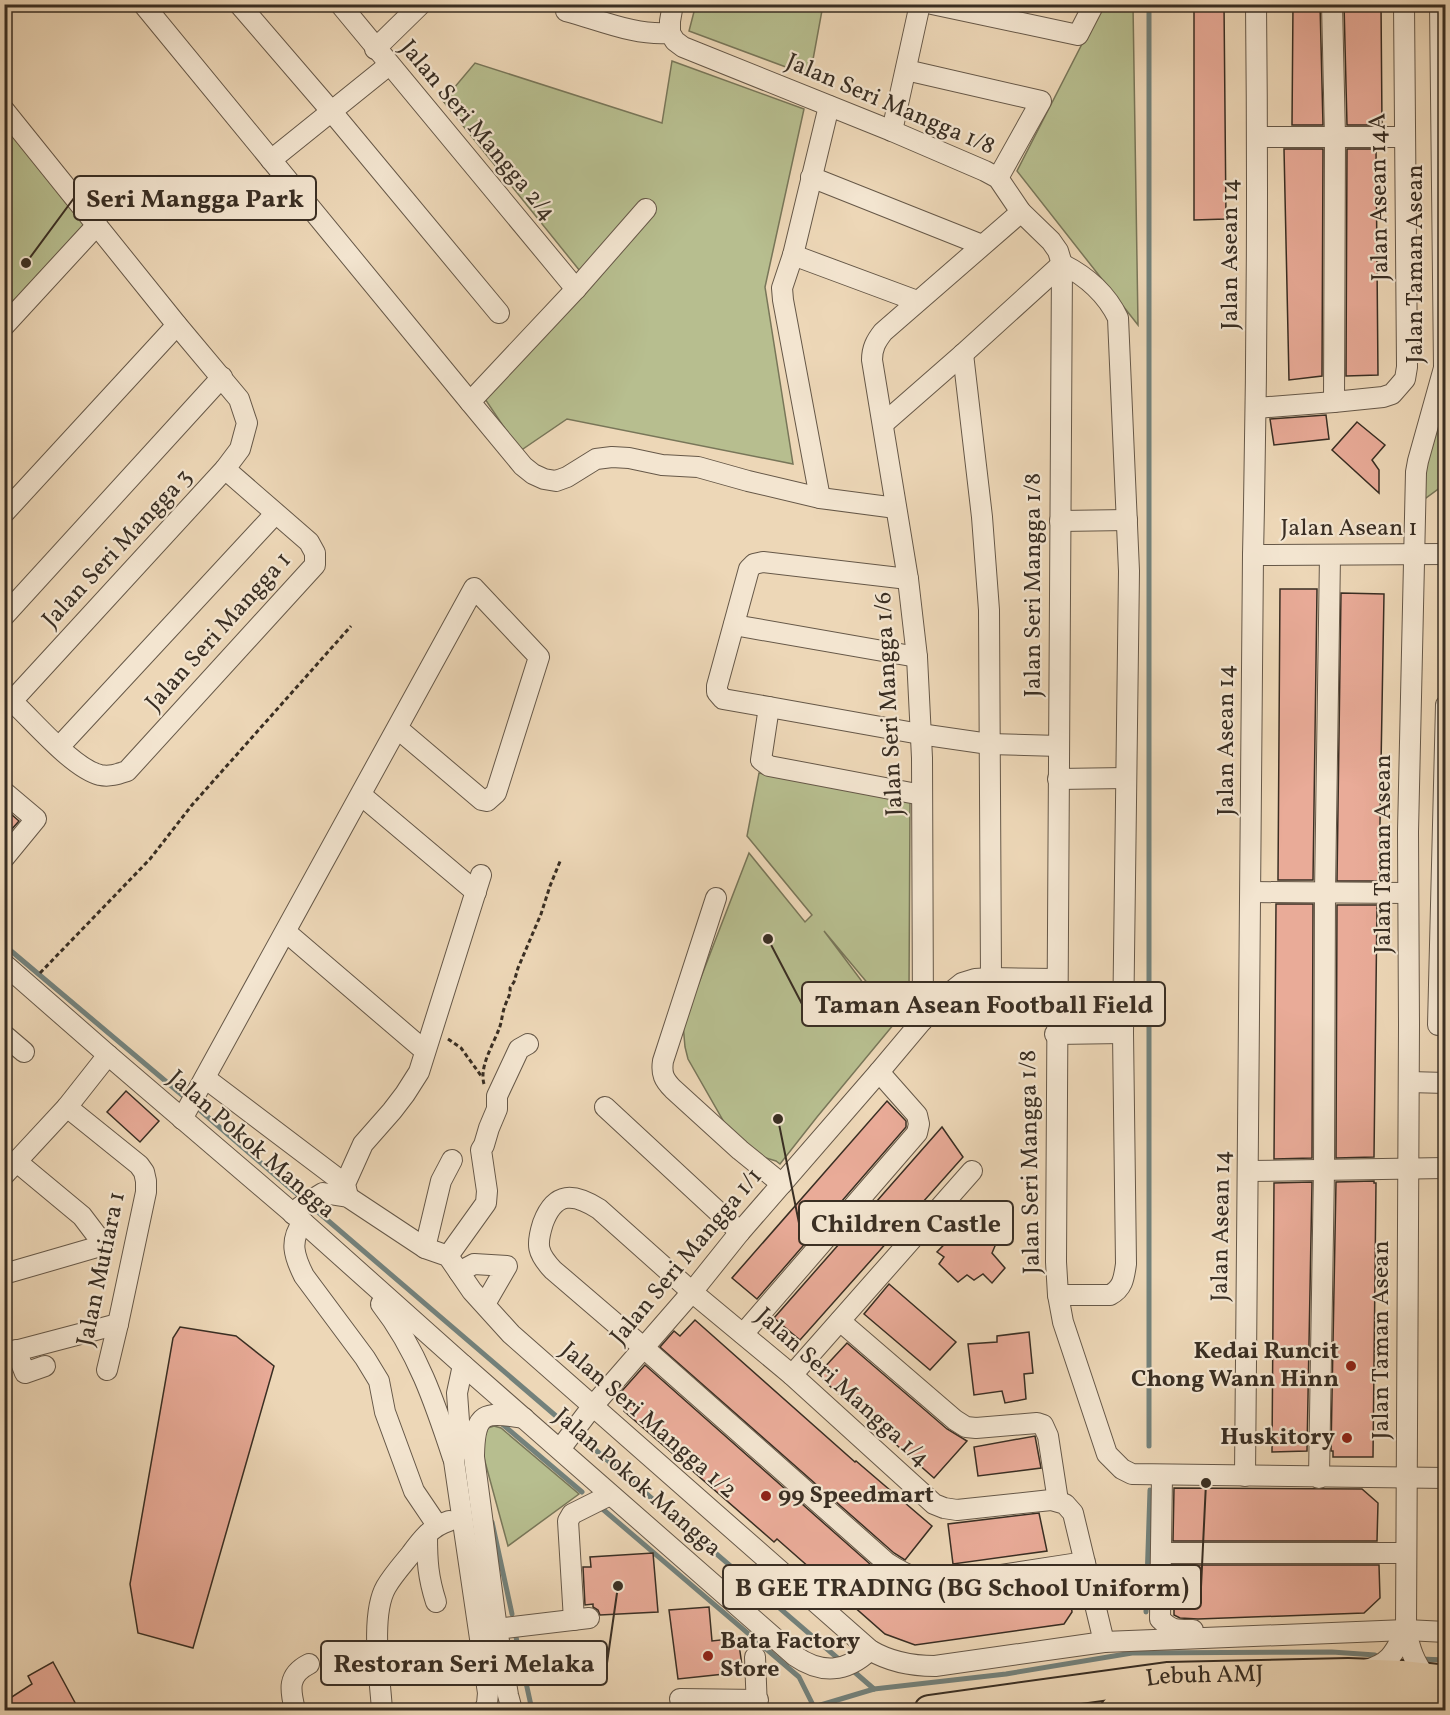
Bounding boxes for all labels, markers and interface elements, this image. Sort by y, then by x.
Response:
street label: Jalan Seri Mangga 2/4 [391,33,563,229]
street label: Jalan Seri Mangga 1/8 [780,46,1000,164]
street label: Jalan Asean 14A [1362,112,1398,281]
street label: Jalan Taman Asean [1399,164,1433,364]
callout: Seri Mangga Park [74,176,316,220]
street label: Jalan Asean 14 [1214,178,1248,330]
text: Seri Mangga Park [86,182,304,218]
street label: Jalan Seri Mangga 3 [35,462,201,636]
street label: Jalan Seri Mangga 1/8 [1017,473,1051,697]
street label: Jalan Asean 1 [1280,512,1418,546]
street label: Jalan Seri Mangga 1 [138,545,300,719]
street label: Jalan Seri Mangga 1/6 [867,591,913,817]
street label: Jalan Asean 14 [1210,664,1244,816]
street label: Jalan Taman Asean [1367,754,1401,954]
callout: Taman Asean Football Field [802,982,1165,1026]
text: Taman Asean Football Field [815,988,1154,1024]
street label: Jalan Seri Mangga 1/8 [1012,1050,1050,1274]
street label: Jalan Pokok Mangga [160,1063,342,1227]
street label: Jalan Asean 14 [1204,1150,1240,1302]
street label: Jalan Seri Mangga 1/1 [603,1161,771,1353]
street label: Jalan Mutiara 1 [69,1189,135,1349]
callout: Children Castle [799,1201,1013,1245]
text: Children Castle [811,1207,1001,1243]
street label: Jalan Taman Asean [1365,1240,1399,1440]
street label: Jalan Seri Mangga 1/4 [747,1300,937,1476]
street label: Jalan Seri Mangga 1/2 [552,1335,744,1507]
place label: Kedai Runcit Chong Wann Hinn [1131,1335,1339,1397]
marker: Kedai Runcit Chong Wann Hinn [1344,1359,1358,1373]
street label: Jalan Pokok Mangga [546,1401,728,1565]
place label: Huskitory [1220,1421,1336,1455]
marker: Huskitory [1340,1431,1354,1445]
place label: 99 Speedmart [778,1479,934,1513]
marker: 99 Speedmart [759,1489,773,1503]
callout: B GEE TRADING (BG School Uniform) [723,1565,1201,1609]
text: B GEE TRADING (BG School Uniform) [735,1571,1189,1607]
place label: Bata Factory Store [720,1625,861,1687]
callout: Restoran Seri Melaka [321,1641,607,1685]
text: Restoran Seri Melaka [333,1647,595,1683]
marker: Bata Factory Store [701,1649,715,1663]
street label: Lebuh AMJ [1144,1658,1264,1697]

